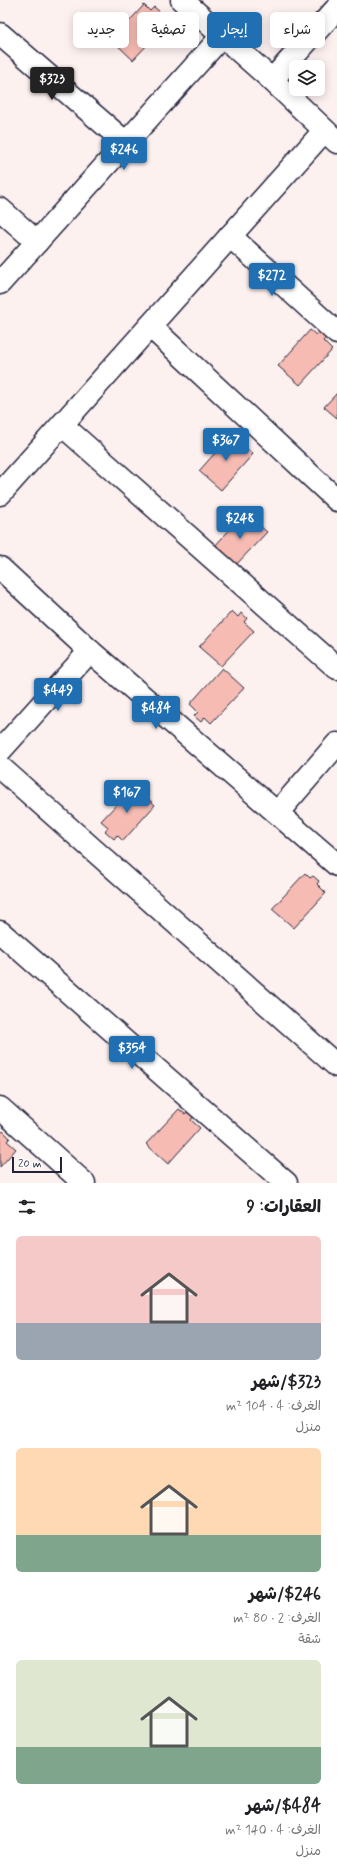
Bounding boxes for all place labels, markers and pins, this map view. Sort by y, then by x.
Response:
pin: $323 [28,67,76,101]
pin: $246 [100,137,148,171]
pin: $272 [248,263,296,297]
pin: $367 [202,428,250,462]
pin: $248 [216,506,264,540]
pin: $449 [34,678,82,712]
pin: $484 [132,696,180,730]
pin: $167 [103,780,151,814]
pin: $354 [108,1036,156,1070]

